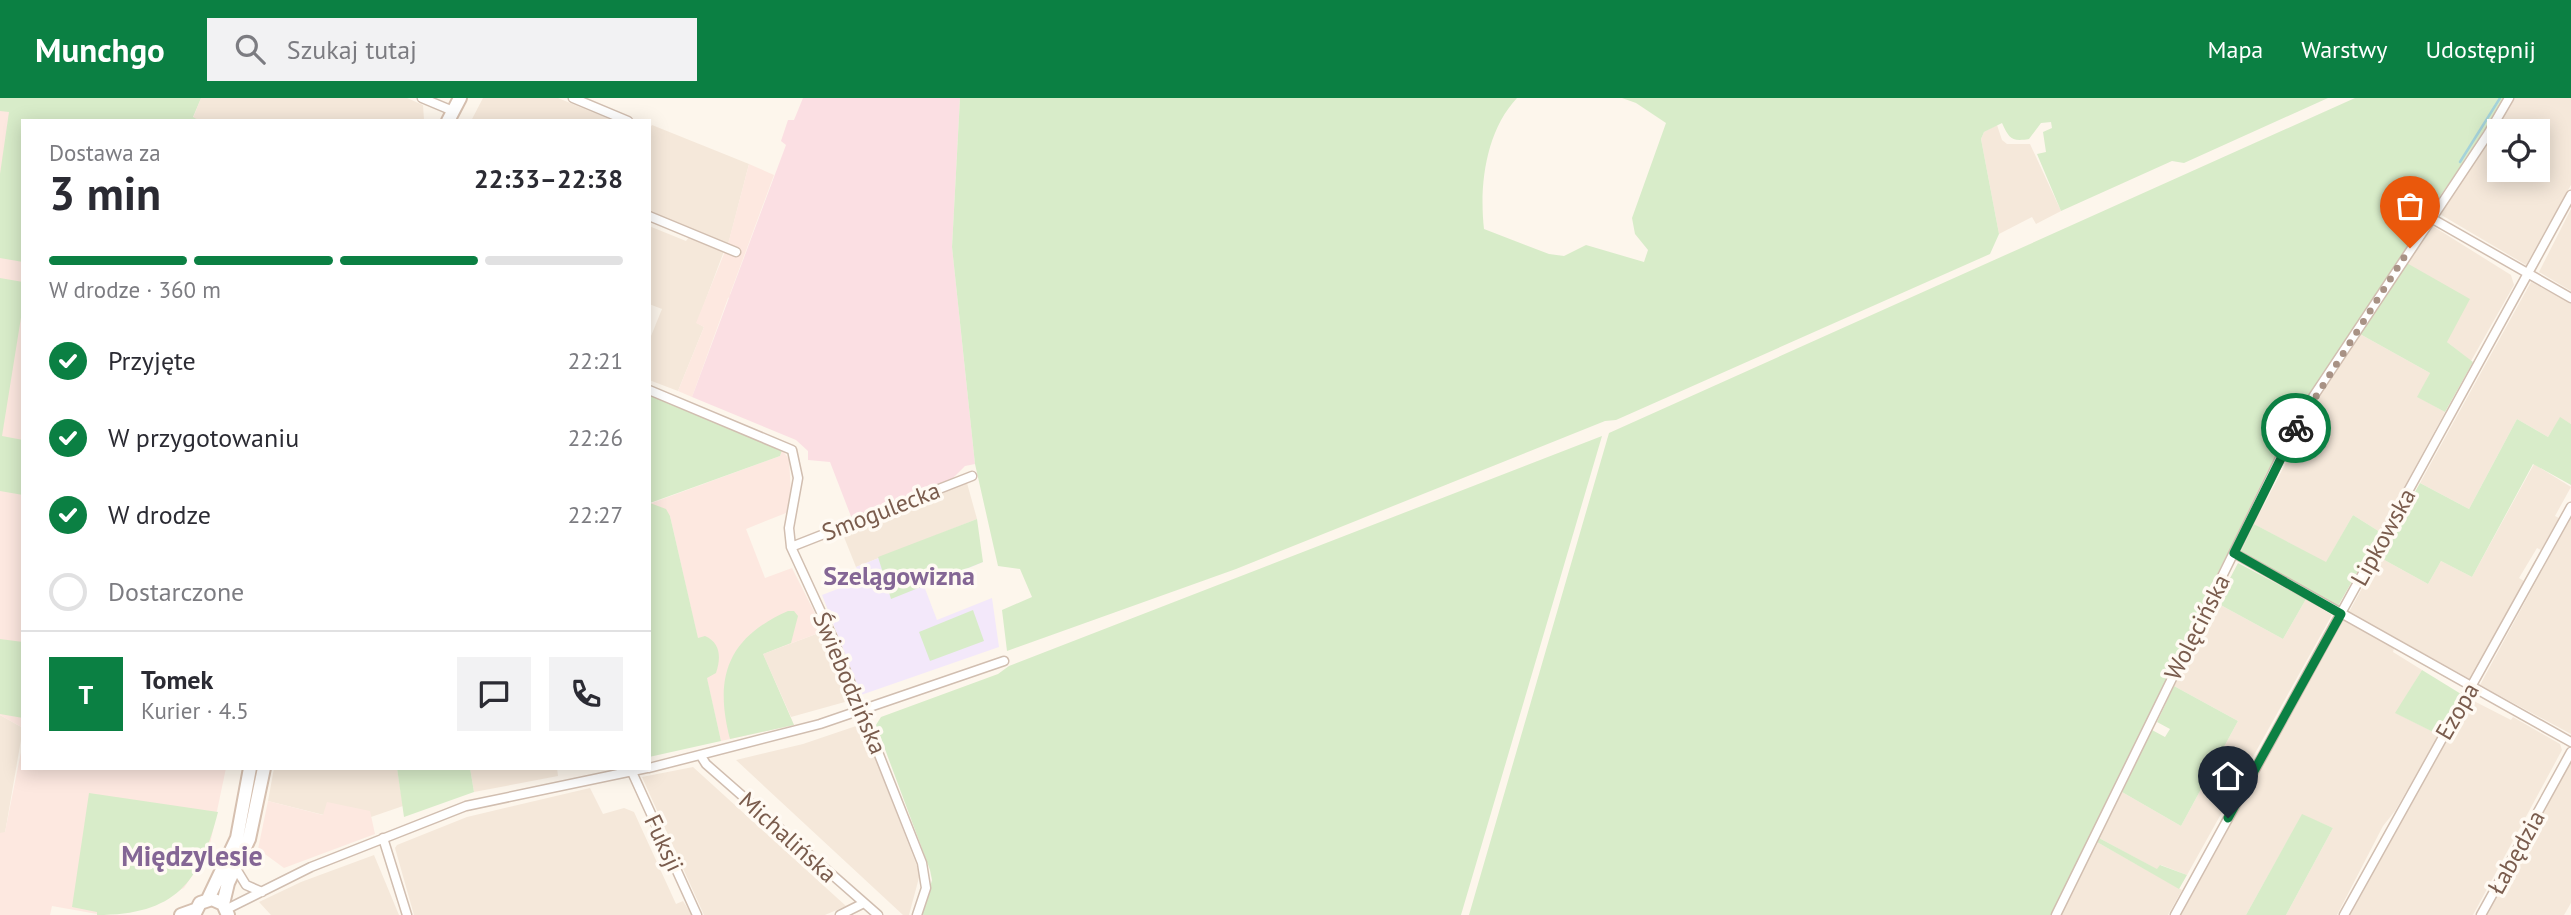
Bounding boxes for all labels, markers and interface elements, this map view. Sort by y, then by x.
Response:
search box [207,18,697,81]
text: Munchgo [35,28,165,71]
icon: search [231,30,269,68]
text: Szukaj tutaj [287,33,417,66]
text: Mapa [2208,34,2263,65]
text: Warstwy [2301,34,2387,65]
text: Udostępnij [2425,34,2536,65]
map controls [2487,119,2550,182]
button: locate [2487,119,2550,182]
text: Dostawa za [49,138,161,167]
text: 22:33–22:38 [474,162,623,195]
text: 3 min [49,163,161,223]
pin [2380,176,2440,248]
icon: bag [2391,187,2429,225]
text: W drodze · 360 m [49,275,221,304]
icon: check [49,342,87,380]
text: Przyjęte [108,344,196,377]
text: 22:21 [568,346,623,375]
courier [2261,393,2331,463]
icon: bike [2277,409,2315,447]
icon: check [49,419,87,457]
text: W przygotowaniu [108,421,299,454]
text: 22:26 [568,423,623,452]
street label: Smogulecka [818,474,944,548]
street label: Lipkowska [2344,483,2422,591]
icon: check [49,496,87,534]
text: W drodze [108,498,211,531]
text: 22:27 [568,500,623,529]
district label: Szelągowizna [823,559,975,592]
street label: Wolęcińska [2157,569,2237,685]
text: Dostarczone [108,575,244,608]
street label: Świebodzińska [806,607,894,759]
button: chat [457,657,531,731]
button: phone [549,657,623,731]
text: Tomek [141,663,213,696]
street label: Ezopa [2428,677,2486,745]
text: T [79,678,93,711]
text: Kurier · 4.5 [141,696,249,725]
pin [2198,746,2258,818]
icon: home [2209,757,2247,795]
street label: Michalińska [733,785,843,889]
street label: Łabędzia [2480,805,2552,899]
street label: Fuksji [637,809,691,877]
district label: Międzylesie [121,837,263,874]

